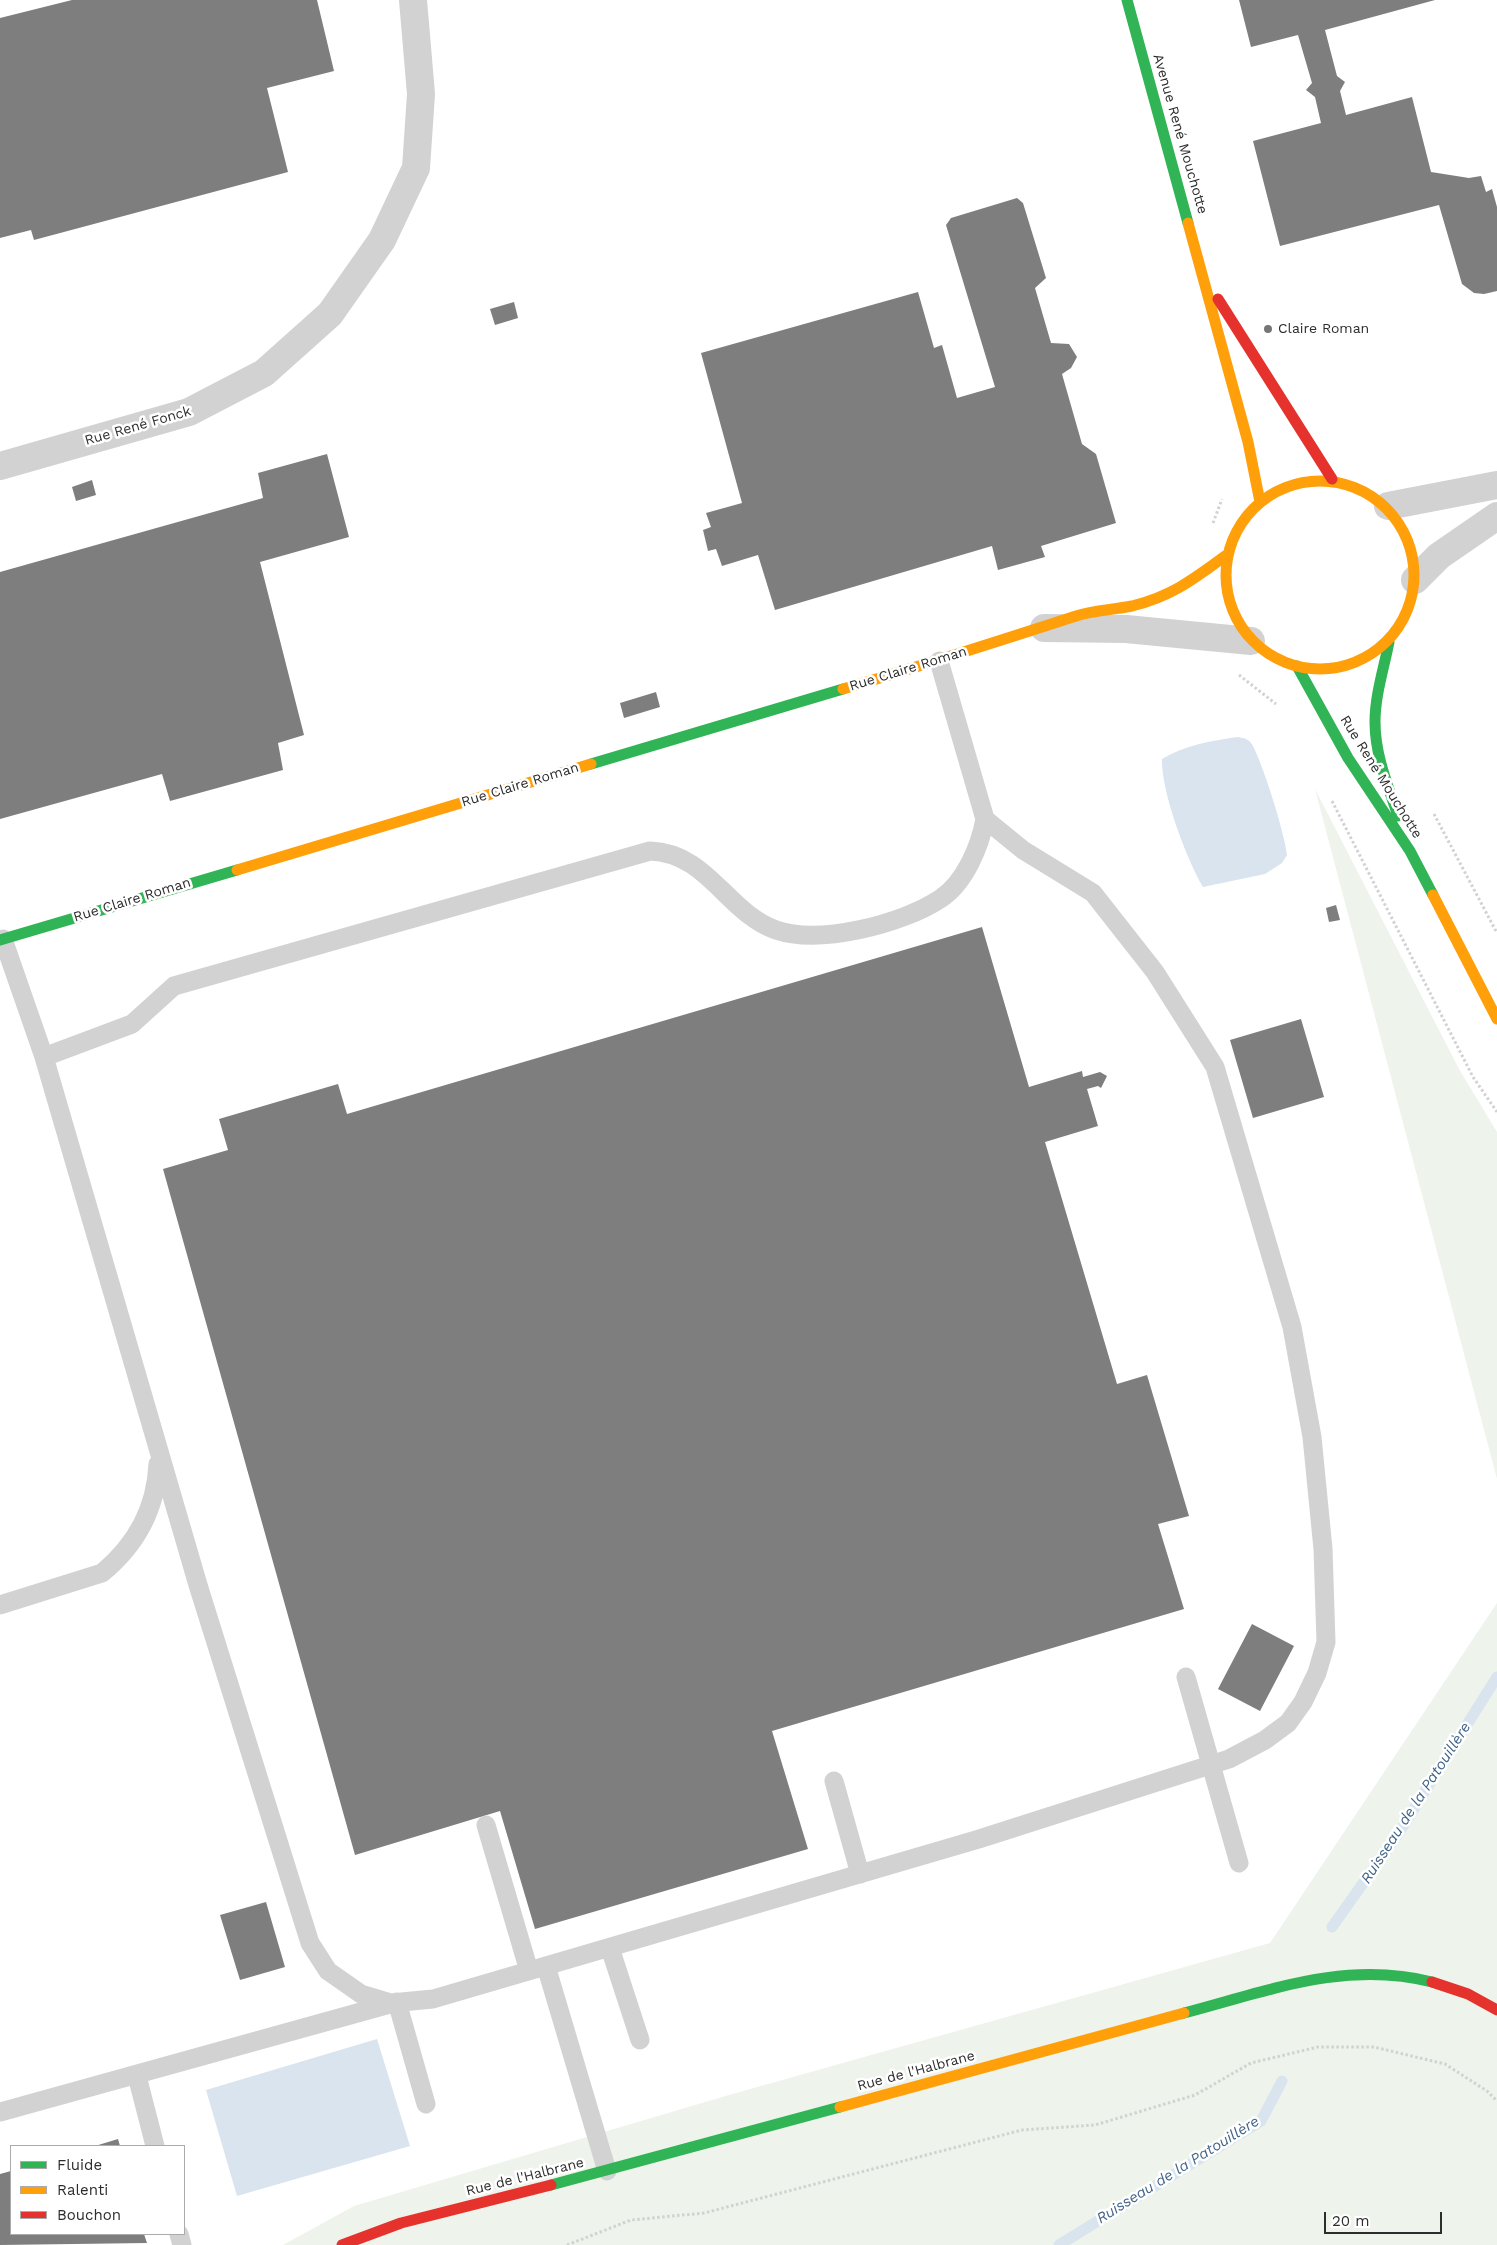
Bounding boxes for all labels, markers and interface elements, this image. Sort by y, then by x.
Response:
street label: Avenue René Mouchotte [1149,52,1211,216]
place label: Claire Roman [1278,321,1369,337]
marker: Claire Roman [1262,323,1274,335]
street label: Rue René Fonck [83,403,193,449]
street label: Rue Claire Roman [847,643,969,695]
street label: Rue René Mouchotte [1336,712,1426,842]
street label: Rue Claire Roman [459,759,581,811]
street label: Rue Claire Roman [71,874,193,926]
water label: Ruisseau de la Patouillère [1357,1719,1475,1887]
street label: Rue de l'Halbrane [855,2047,977,2095]
water label: Ruisseau de la Patouillère [1093,2112,1263,2228]
legend [10,2145,185,2235]
street label: Rue de l'Halbrane [464,2154,586,2200]
text: Fluide [57,2156,102,2174]
text: Ralenti [57,2181,108,2199]
scale bar [1327,2202,1444,2234]
text: Bouchon [57,2206,121,2224]
text: 20 m [1332,2212,1370,2230]

